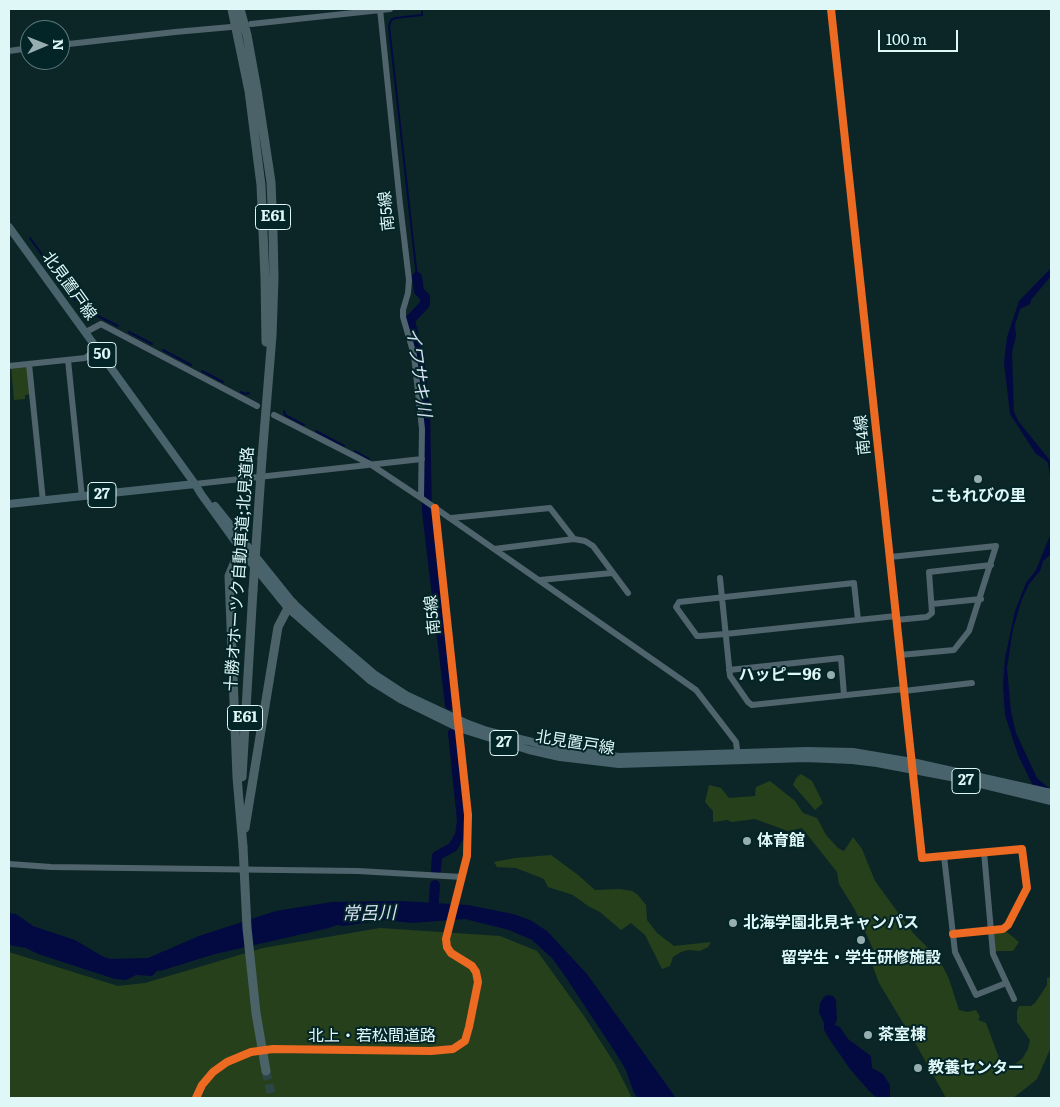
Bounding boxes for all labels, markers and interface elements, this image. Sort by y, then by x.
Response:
north arrow [20,20,70,70]
scale bar [880,20,960,52]
text: 100 m [886,27,927,50]
text: N [49,39,69,51]
street label: 南5線 [375,190,399,232]
road number: E61 [256,204,290,230]
street label: 北見置戸線 [38,248,100,324]
water label: イワサキ川 [401,326,435,418]
road number: 50 [88,342,116,368]
street label: 南4線 [851,414,875,456]
street label: 十勝オホーツク自動車道;北見道路 [222,446,258,692]
marker: こもれびの里 [972,473,984,485]
road number: 27 [88,482,116,508]
place label: こもれびの里 [930,486,1026,506]
street label: 南5線 [421,594,445,636]
place label: ハッピー96 [738,665,821,685]
marker: ハッピー96 [825,669,837,681]
road number: E61 [228,706,262,730]
street label: 北見置戸線 [534,727,616,759]
road number: 27 [490,730,518,756]
road number: 27 [952,768,980,794]
place label: 体育館 [757,831,805,851]
marker: 体育館 [741,835,753,847]
water label: 常呂川 [342,903,396,925]
place label: 北海学園北見キャンパス [743,913,919,933]
marker: 北海学園北見キャンパス [727,917,739,929]
marker: 留学生・学生研修施設 [855,934,867,946]
place label: 留学生・学生研修施設 [781,948,941,968]
place label: 茶室棟 [878,1025,926,1045]
street label: 北上・若松間道路 [308,1026,436,1046]
marker: 茶室棟 [862,1029,874,1041]
place label: 教養センター [928,1058,1024,1078]
marker: 教養センター [912,1062,924,1074]

